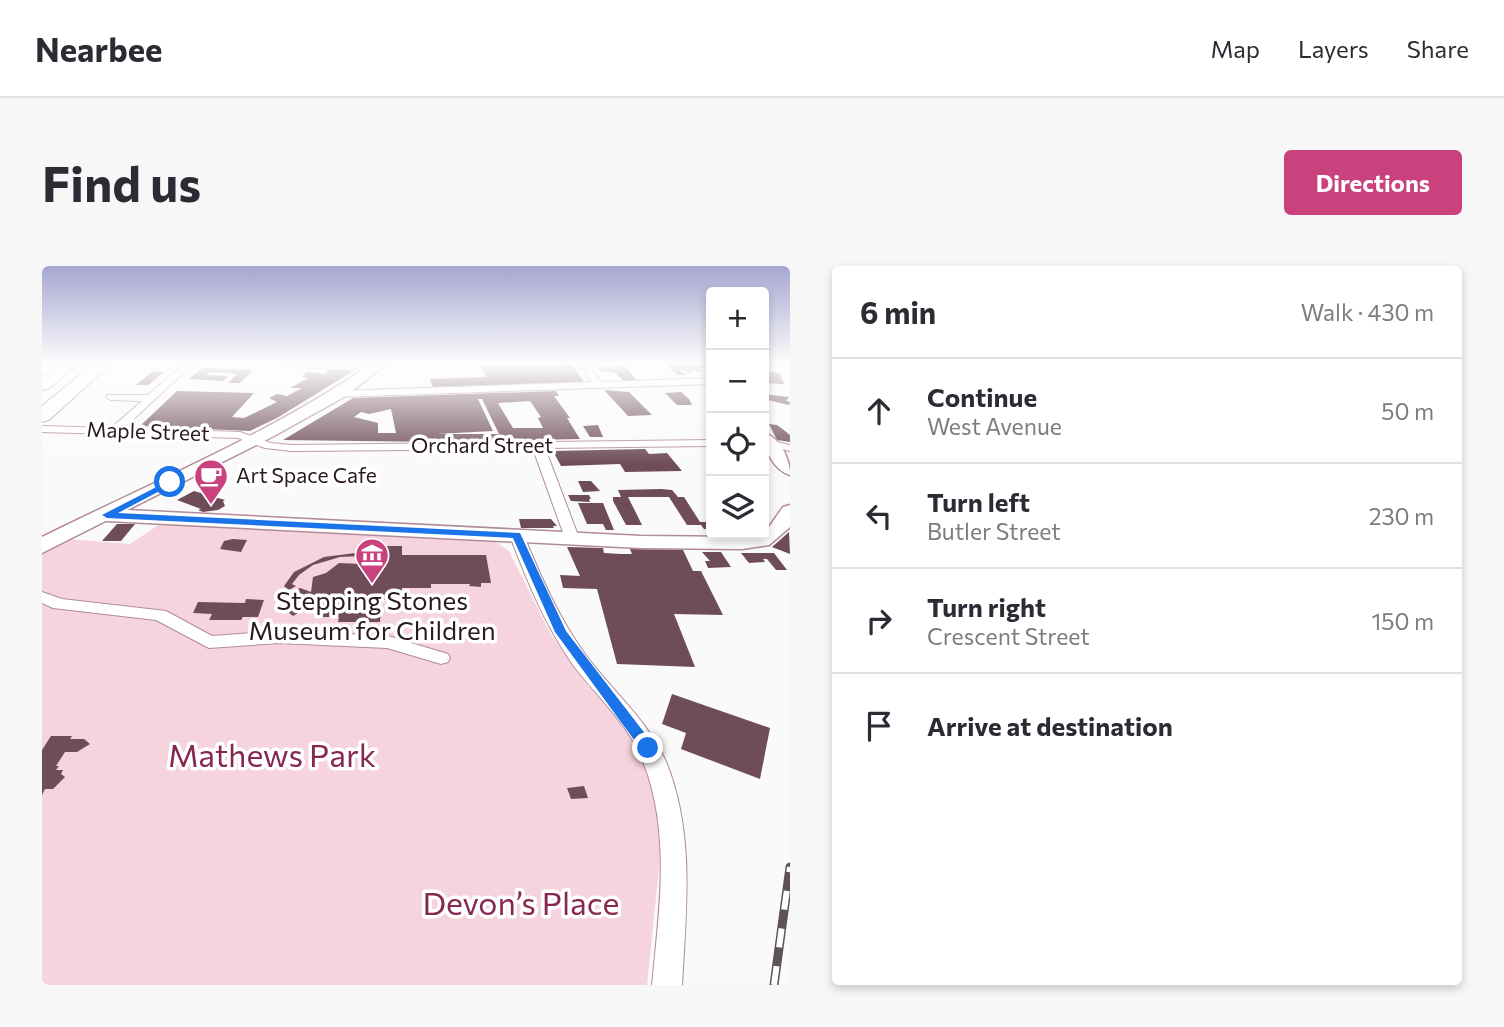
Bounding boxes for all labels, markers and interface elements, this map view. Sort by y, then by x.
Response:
text: Nearbee [35,28,162,69]
text: Map [1211,34,1260,63]
text: Layers [1298,34,1369,63]
text: Share [1407,34,1469,63]
button: Directions [1284,150,1462,215]
text: Find us [42,152,201,212]
map controls [706,287,769,539]
button: + [706,287,769,350]
text: 6 min [860,293,936,330]
text: Walk · 430 m [1301,298,1434,326]
button: − [706,350,769,413]
text: Continue [927,381,1037,412]
icon: ahead [860,392,898,430]
text: 50 m [1381,397,1434,425]
text: West Avenue [927,412,1062,440]
button: locate [706,413,769,476]
street label: Maple Street [86,416,210,445]
street label: Orchard Street [411,432,553,457]
cafe icon: Art Space Cafe [192,457,230,506]
place label: Art Space Cafe [236,462,377,487]
route start [154,466,185,497]
button: layers [706,476,769,539]
text: Turn left [927,486,1030,517]
icon: left [860,497,898,535]
text: 230 m [1369,502,1434,530]
text: Butler Street [927,517,1061,545]
museum icon: Stepping Stones Museum for Children [353,536,391,585]
place label: Stepping Stones Museum for Children [248,584,496,645]
text: Turn right [927,591,1046,622]
icon: right [860,602,898,640]
text: 150 m [1371,607,1434,635]
text: Crescent Street [927,622,1090,650]
icon: arrive [860,707,898,745]
text: Arrive at destination [927,710,1173,741]
route end [632,732,663,763]
park label: Mathews Park [168,734,376,774]
park label: Devon’s Place [422,882,620,922]

